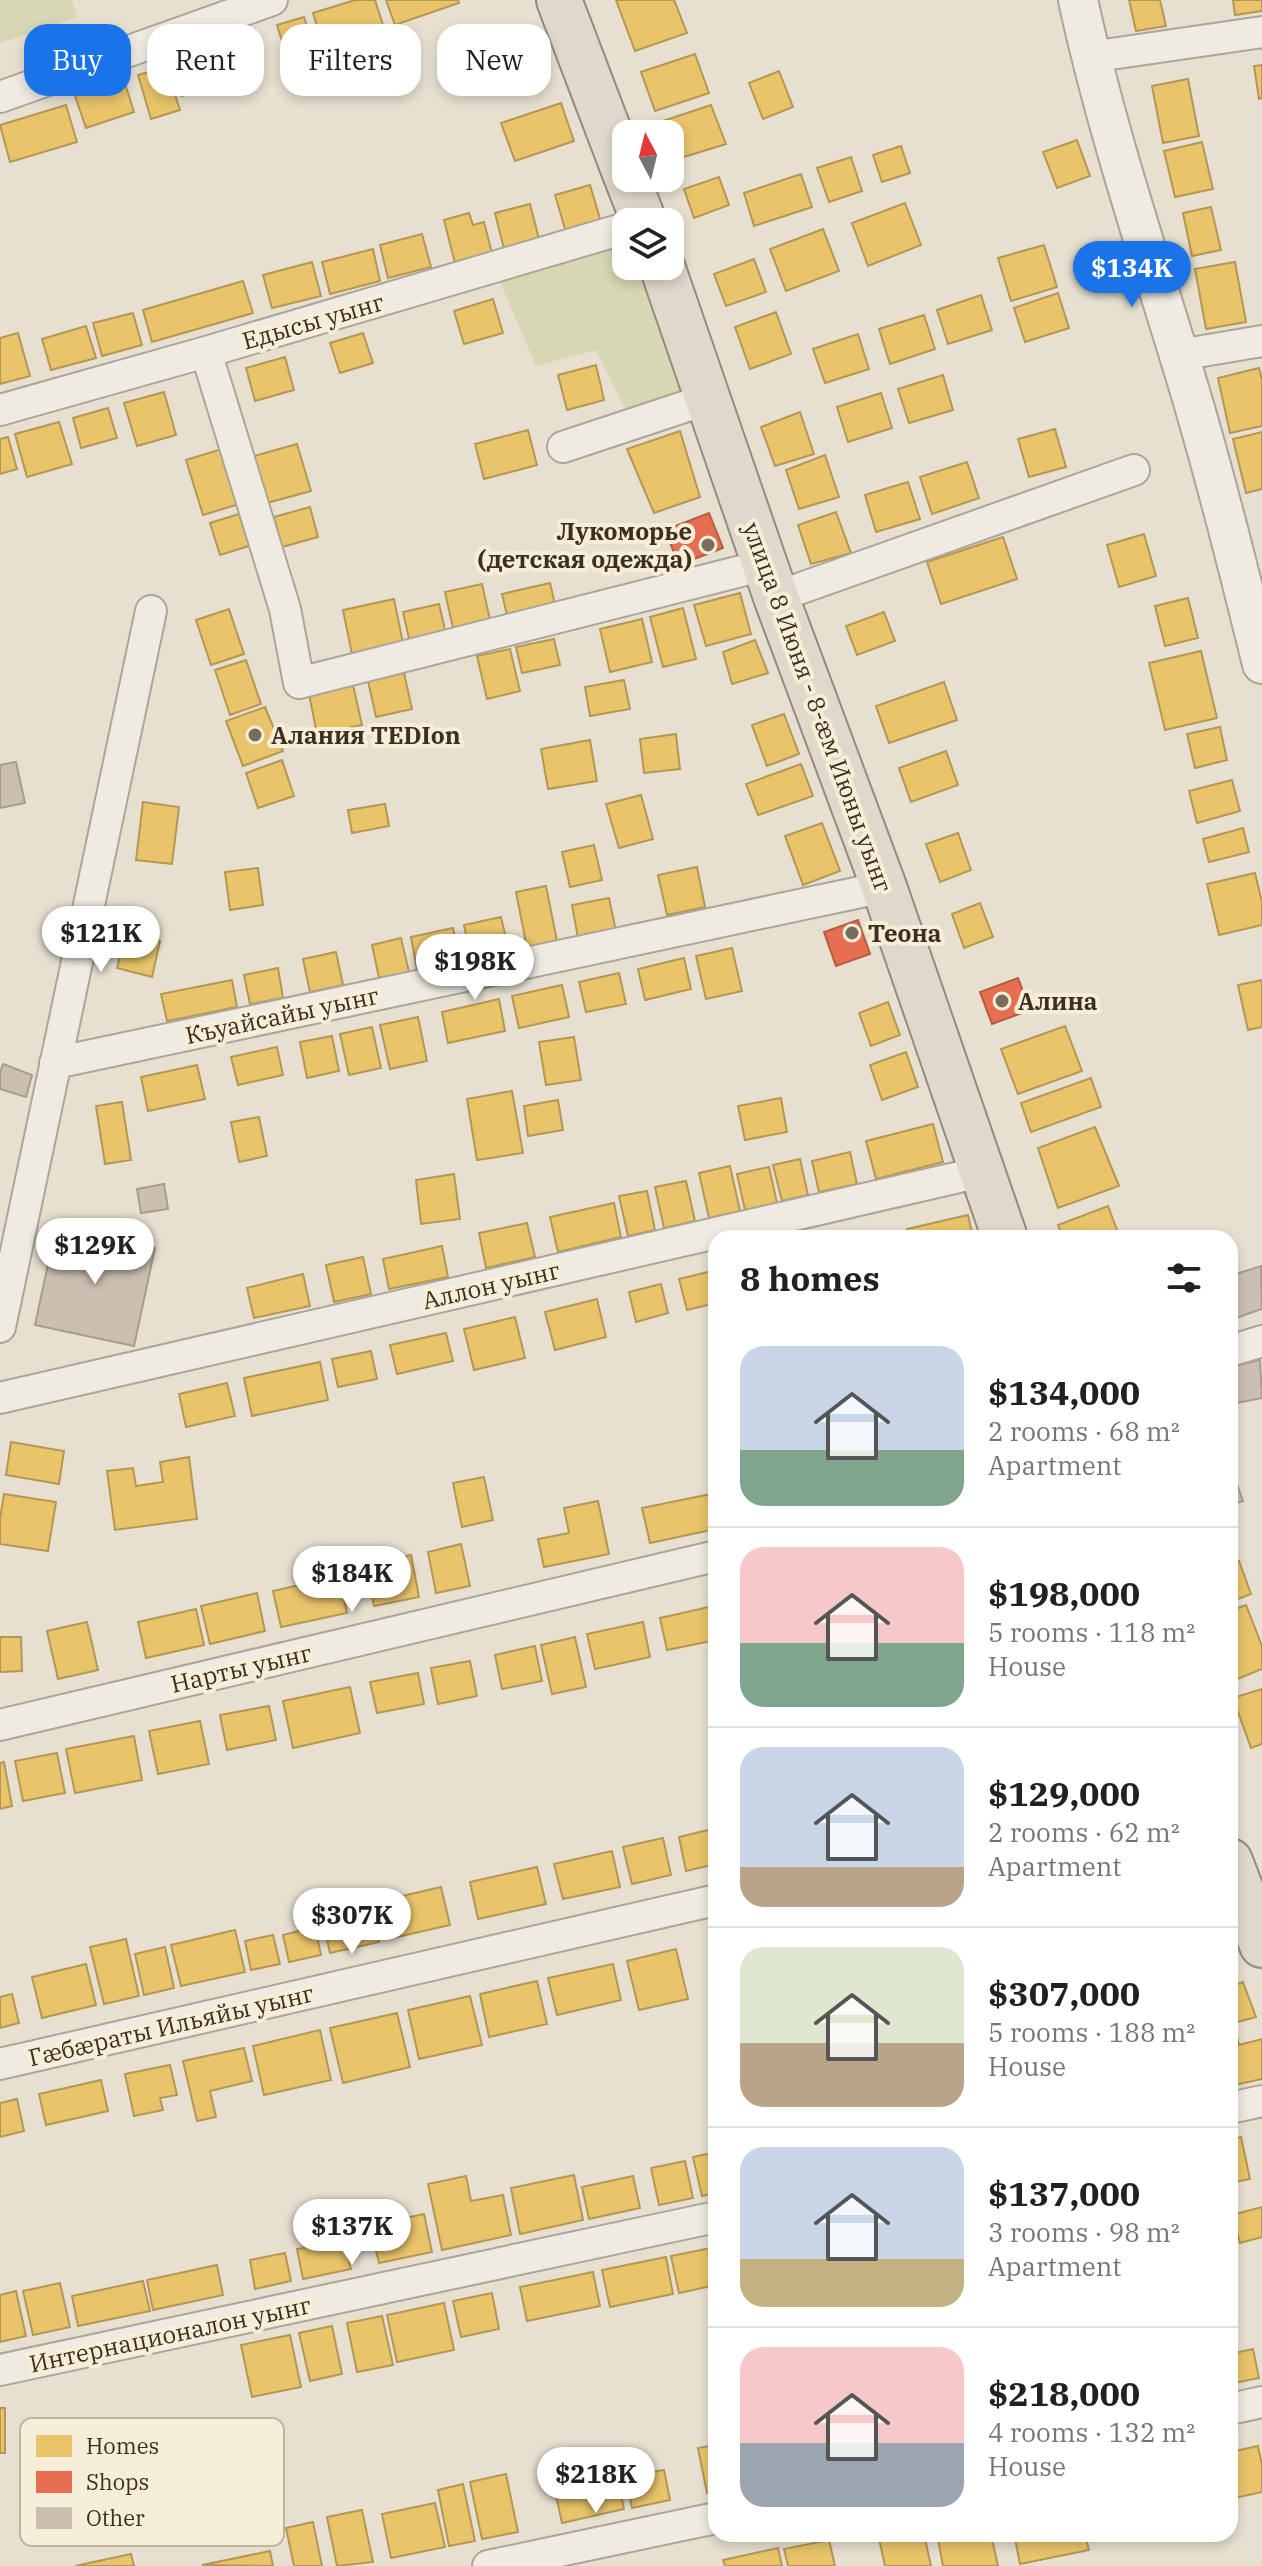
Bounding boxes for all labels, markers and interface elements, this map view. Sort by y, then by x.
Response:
chip: Buy [24,24,131,96]
chip: Rent [147,24,264,96]
chip: Filters [280,24,421,96]
chip: New [437,24,551,96]
north arrow [612,120,684,192]
map controls [612,120,684,280]
button: layers [612,208,684,280]
pin: $134K [1076,241,1188,309]
text: $134K [1091,250,1173,284]
street label: Едысы уынг [238,285,388,357]
place label: Лукоморье (детская одежда) [477,515,692,575]
street label: улица 8 Июня - 8-ӕм Июны уынг [736,518,900,896]
marker: Лукоморье (детская одежда) [699,536,717,554]
place label: Алания ТEDIon [271,719,461,751]
marker: Алания ТEDIon [246,726,264,744]
pin: $121K [45,906,157,974]
text: $121K [60,915,142,949]
place label: Теона [868,917,942,949]
marker: Теона [843,924,861,942]
pin: $198K [419,934,531,1002]
text: $198K [434,943,516,977]
street label: Къуайсайы уынг [182,979,382,1051]
place label: Алина [1018,985,1098,1017]
marker: Алина [993,992,1011,1010]
pin: $129K [39,1218,151,1286]
text: $129K [54,1227,136,1261]
street label: Аллон уынг [419,1254,563,1316]
text: 8 homes [740,1256,880,1300]
icon: filters [1162,1256,1206,1300]
text: $134,000 [988,1370,1140,1414]
icon: home [804,1378,900,1474]
text: 2 rooms · 68 m² [988,1414,1180,1448]
text: Apartment [988,1448,1121,1482]
pin: $184K [296,1546,408,1614]
text: $184K [311,1555,393,1589]
text: $198,000 [988,1571,1140,1615]
icon: home [804,1579,900,1675]
text: 5 rooms · 118 m² [988,1615,1195,1649]
street label: Нарты уынг [167,1636,315,1700]
text: House [988,1649,1066,1683]
text: $129,000 [988,1771,1140,1815]
icon: home [804,1779,900,1875]
text: 2 rooms · 62 m² [988,1815,1180,1849]
text: Apartment [988,1849,1121,1883]
pin: $307K [296,1888,408,1956]
text: $307K [311,1897,393,1931]
text: $307,000 [988,1971,1140,2015]
street label: Гæбæраты Ильяйы уынг [25,1977,317,2073]
icon: home [804,1979,900,2075]
text: 5 rooms · 188 m² [988,2015,1195,2049]
text: House [988,2049,1066,2083]
text: $137,000 [988,2171,1140,2215]
icon: home [804,2179,900,2275]
pin: $137K [296,2199,408,2267]
text: $137K [311,2208,393,2242]
text: 3 rooms · 98 m² [988,2215,1180,2249]
text: Apartment [988,2249,1121,2283]
street label: Интернационалон уынг [26,2288,314,2380]
text: $218,000 [988,2371,1140,2415]
icon: home [804,2379,900,2475]
text: 4 rooms · 132 m² [988,2415,1195,2449]
legend [20,2418,284,2546]
text: Homes [86,2431,159,2460]
pin: $218K [540,2447,652,2515]
text: House [988,2449,1066,2483]
text: $218K [555,2456,637,2490]
text: Shops [86,2467,149,2496]
text: Other [86,2503,145,2532]

